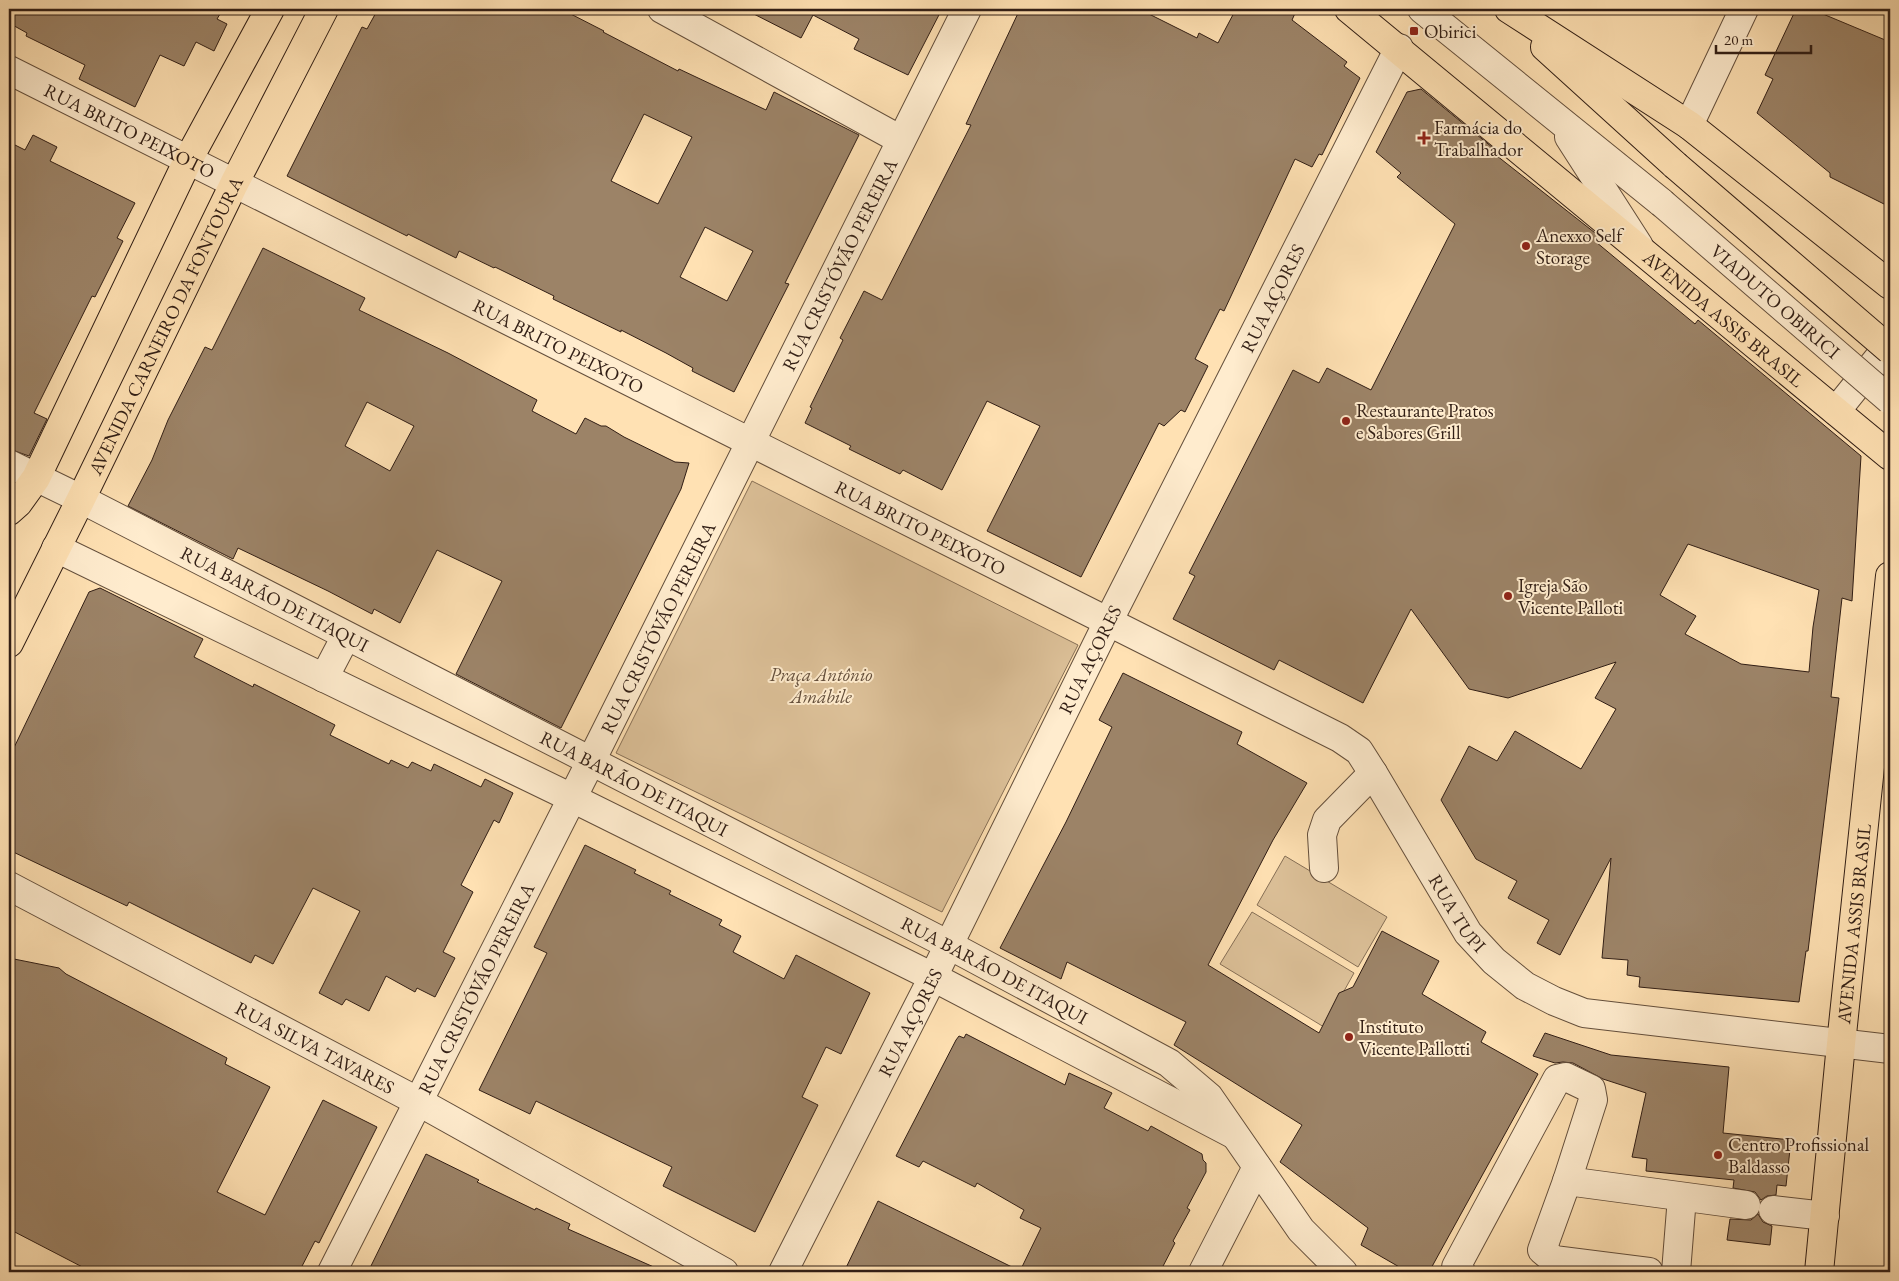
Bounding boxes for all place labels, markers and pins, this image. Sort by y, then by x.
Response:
place label: Obirici [1424,19,1477,44]
marker: Obirici [1408,25,1420,37]
place label: Farmácia do Trabalhador [1434,115,1524,162]
marker: Farmácia do Trabalhador [1418,132,1430,144]
place label: Anexxo Self Storage [1535,223,1624,270]
marker: Anexxo Self Storage [1520,240,1532,252]
place label: Restaurante Pratos e Sabores Grill [1356,398,1494,445]
marker: Restaurante Pratos e Sabores Grill [1340,415,1352,427]
place label: Igreja São Vicente Palloti [1518,573,1624,620]
marker: Igreja São Vicente Palloti [1502,590,1514,602]
place label: Instituto Vicente Pallotti [1359,1014,1471,1061]
marker: Instituto Vicente Pallotti [1343,1031,1355,1043]
place label: Centro Profissional Baldasso [1728,1132,1869,1179]
marker: Centro Profissional Baldasso [1712,1149,1724,1161]

